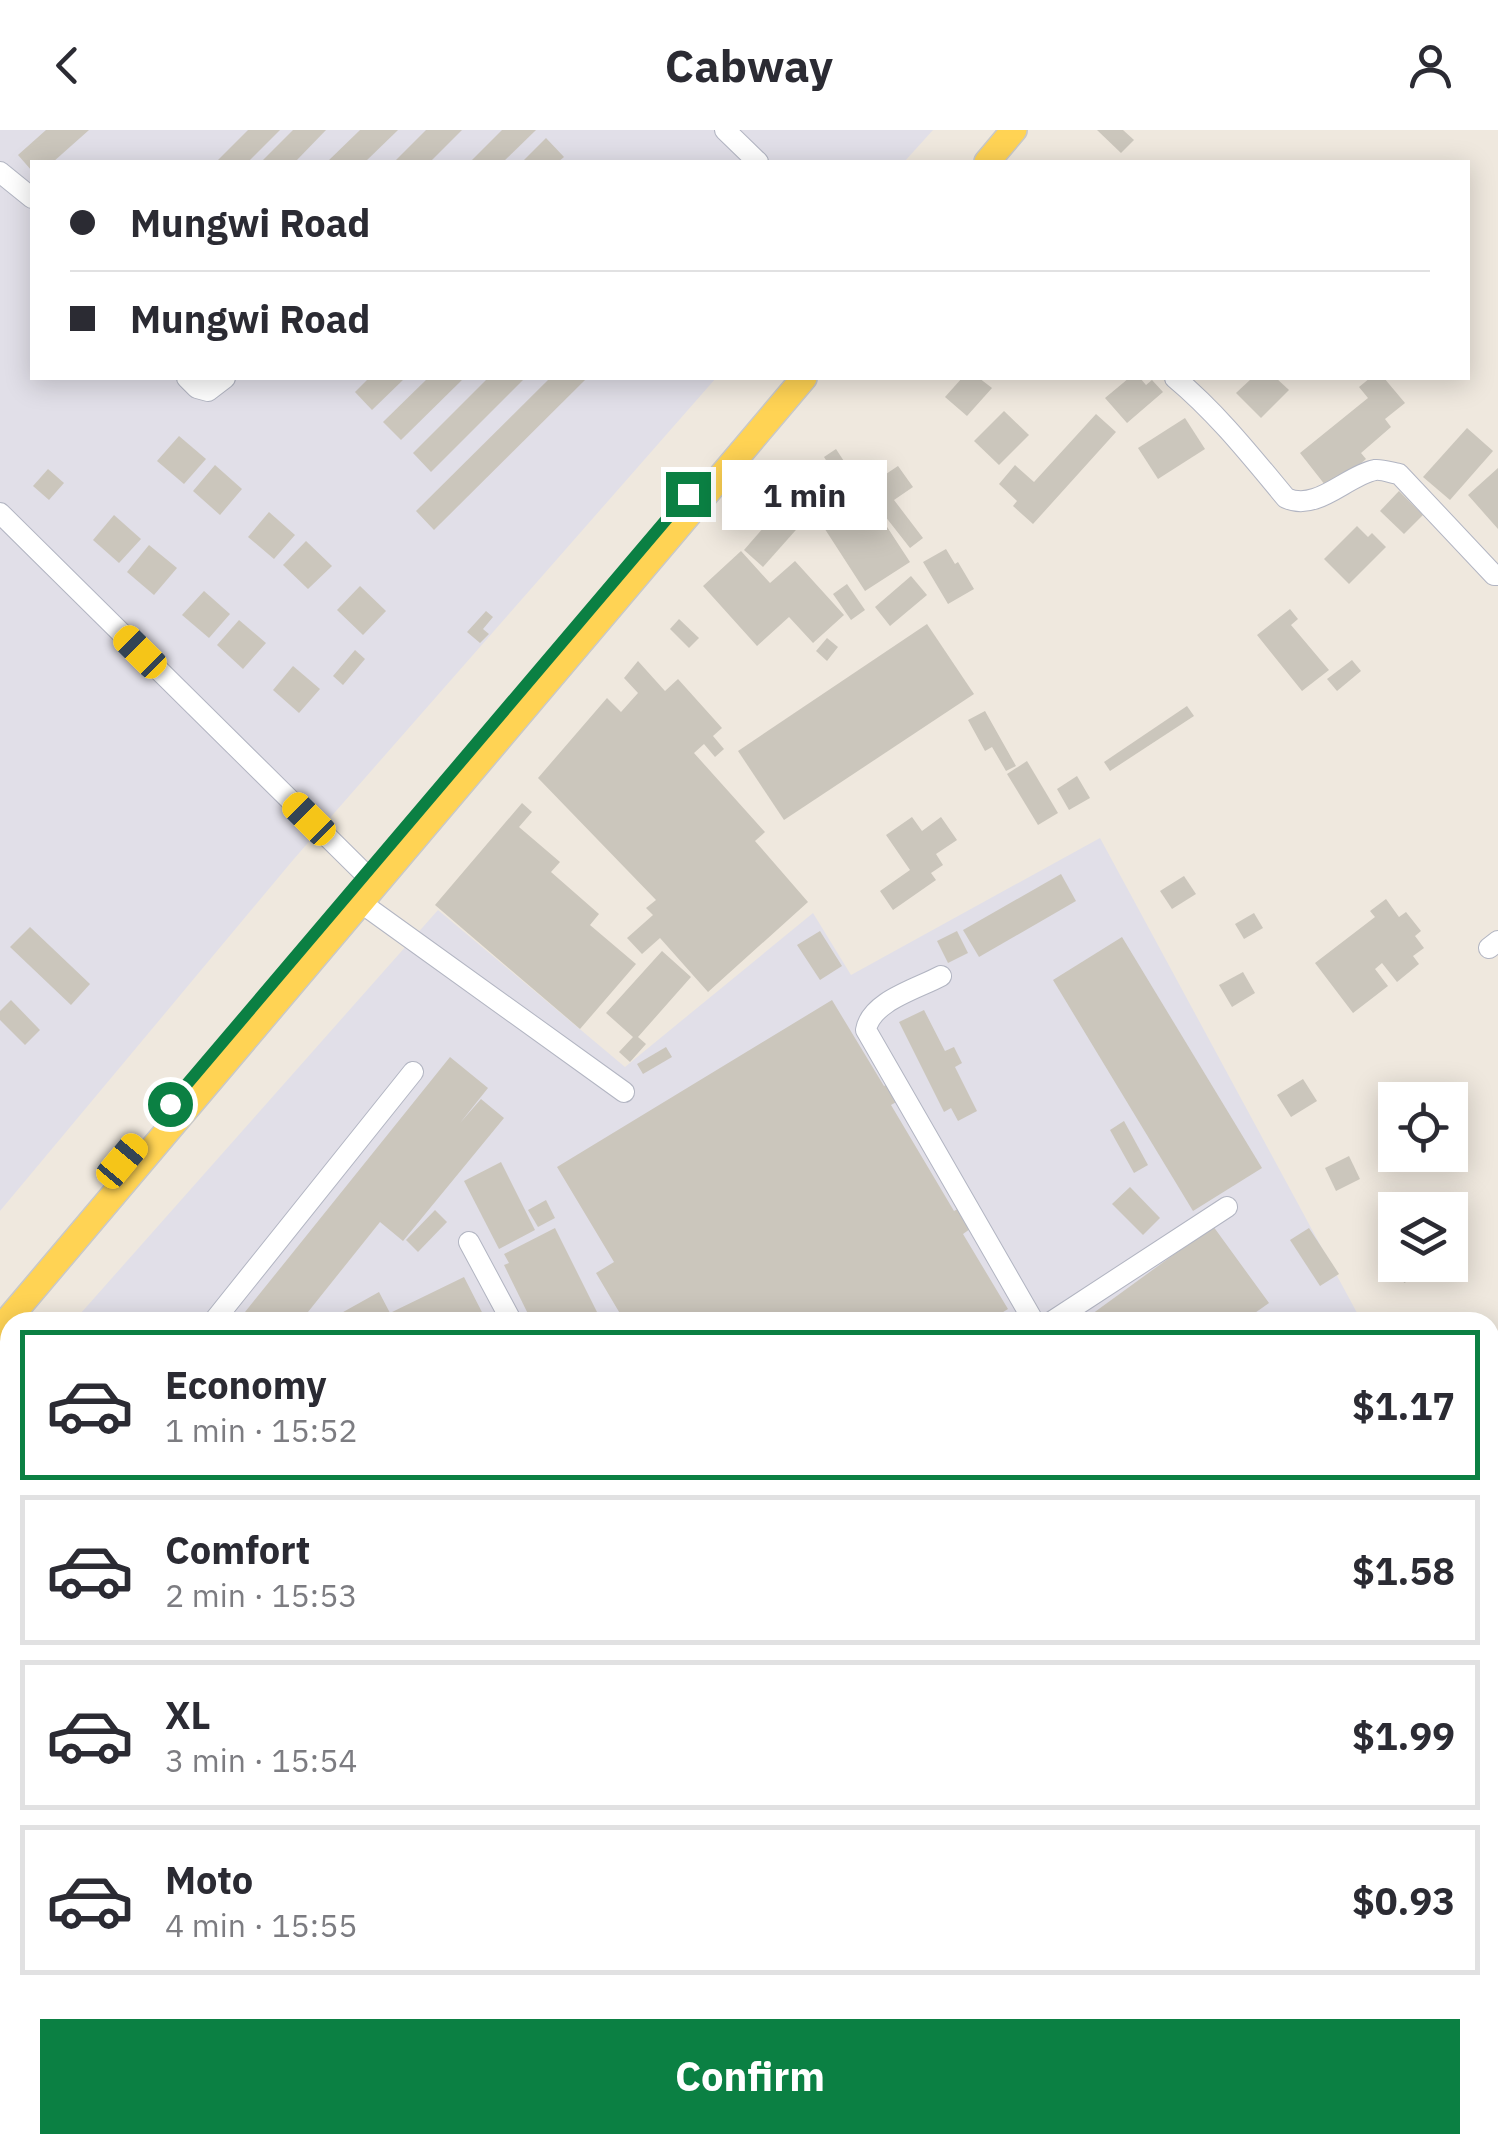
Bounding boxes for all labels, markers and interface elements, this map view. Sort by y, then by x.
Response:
text: Cabway [665,36,833,94]
icon: back [40,38,95,93]
icon: person [1403,38,1458,93]
text: Mungwi Road [130,198,370,247]
text: Mungwi Road [130,294,370,343]
callout: 1 min [723,459,888,529]
route end [666,472,711,517]
text: 1 min [763,474,846,516]
car [108,620,172,684]
car [277,787,341,851]
route start [148,1082,193,1127]
map controls [1378,1082,1468,1282]
button: locate [1378,1082,1468,1172]
car [91,1128,153,1194]
button: layers [1378,1192,1468,1282]
icon: car [45,1360,135,1450]
text: Economy [165,1360,327,1409]
text: $1.17 [1352,1381,1455,1430]
text: 1 min · 15:52 [165,1409,358,1451]
icon: car [45,1525,135,1615]
text: Comfort [165,1525,310,1574]
text: $1.58 [1352,1546,1455,1595]
text: 2 min · 15:53 [165,1574,358,1616]
icon: car [45,1690,135,1780]
text: XL [165,1690,211,1739]
text: $1.99 [1352,1711,1455,1760]
text: 3 min · 15:54 [165,1739,358,1781]
icon: car [45,1855,135,1945]
text: Moto [165,1855,253,1904]
text: $0.93 [1352,1876,1455,1925]
text: 4 min · 15:55 [165,1904,358,1946]
button: Confirm [40,2019,1460,2134]

